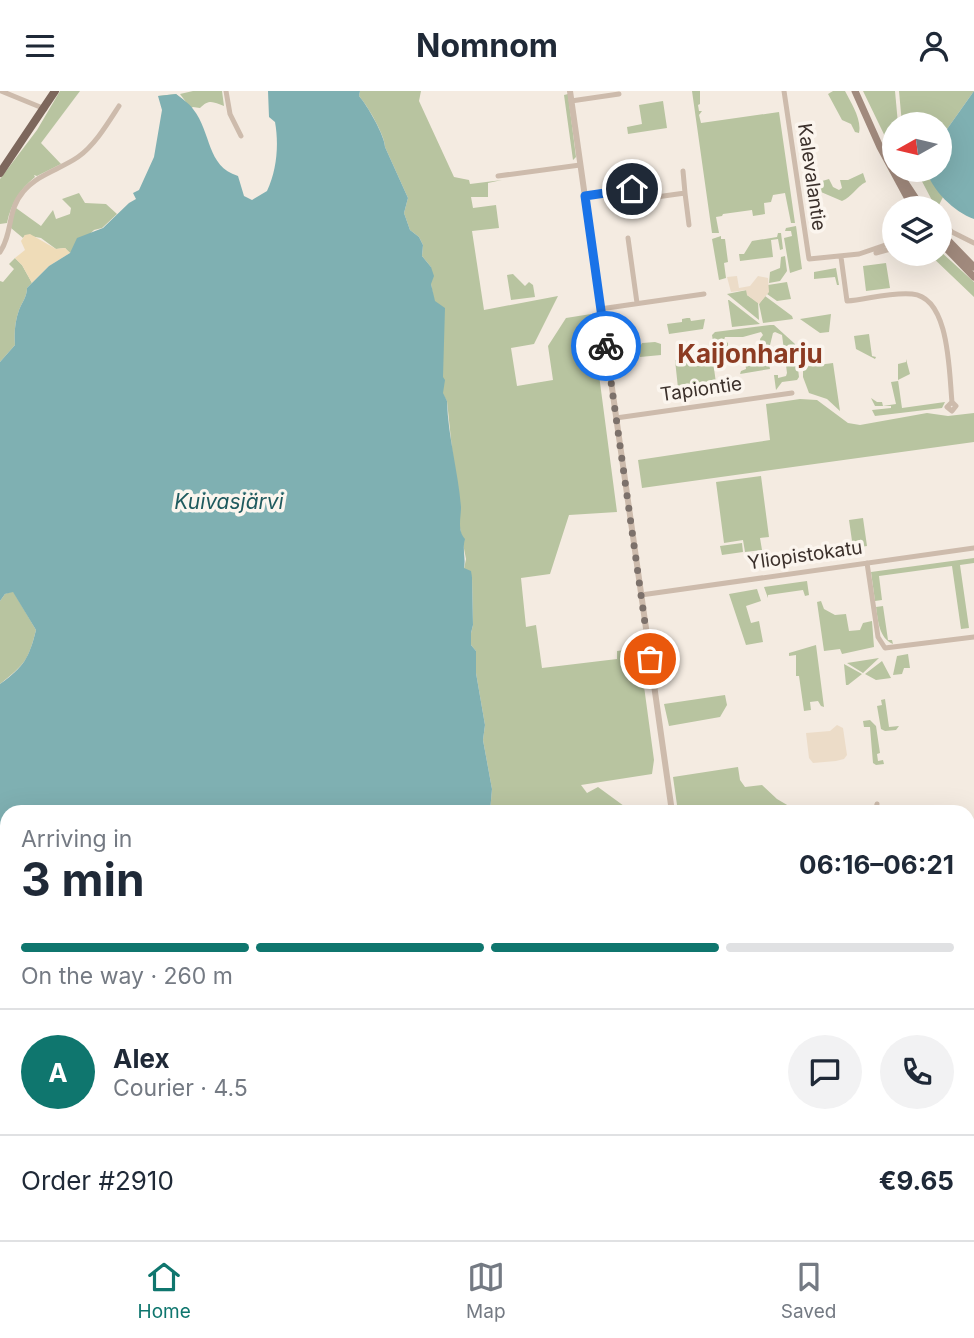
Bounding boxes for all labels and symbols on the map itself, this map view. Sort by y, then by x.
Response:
north arrow [882,112,952,182]
street label: Kalevalantie [793,122,831,232]
pin [602,159,662,219]
courier [571,311,641,381]
district label: Kaijonharju [677,338,823,369]
street label: Tapiontie [659,372,743,406]
water label: Kuivasjärvi [174,489,285,514]
street label: Yliopistokatu [746,536,864,574]
pin [620,629,680,689]

